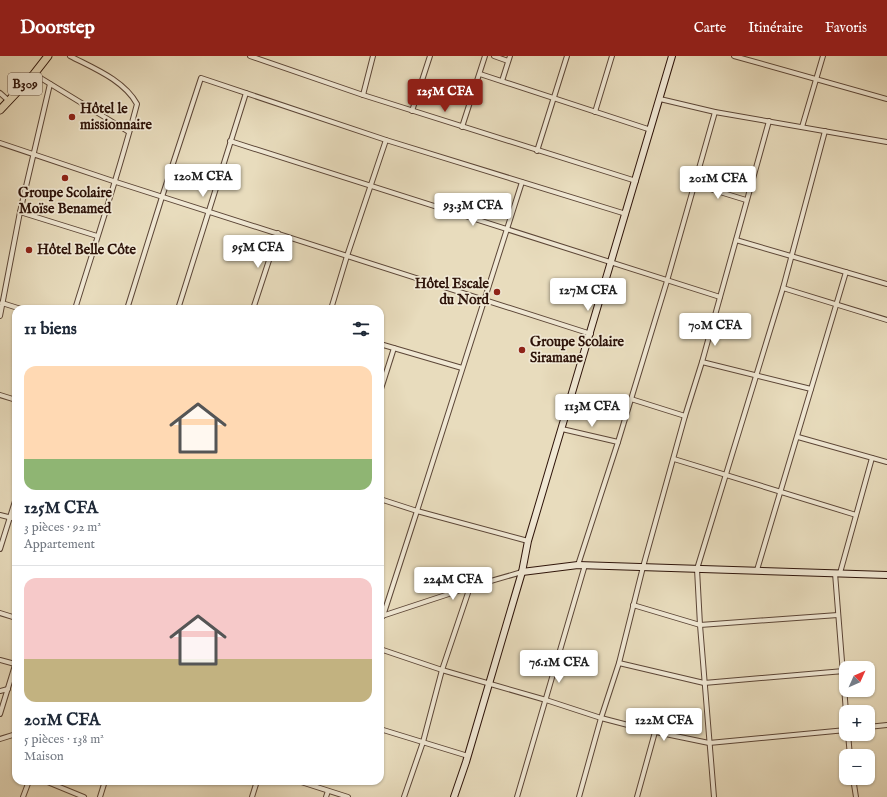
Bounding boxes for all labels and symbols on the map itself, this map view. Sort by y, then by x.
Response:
road number: B309 [8,73,42,95]
pin: 125M CFA [404,79,486,113]
place label: Hôtel le missionnaire [80,100,152,134]
marker: Hôtel le missionnaire [67,112,77,122]
pin: 120M CFA [162,164,244,198]
pin: 201M CFA [677,166,759,200]
marker: Groupe Scolaire Moïse Benamed [60,173,70,183]
place label: Groupe Scolaire Moïse Benamed [18,184,113,218]
pin: 93.3M CFA [427,193,519,227]
pin: 95M CFA [221,235,295,269]
place label: Hôtel Belle Côte [37,241,137,259]
marker: Hôtel Belle Côte [24,245,34,255]
place label: Hôtel Escale du Nord [415,275,490,309]
pin: 127M CFA [547,278,629,312]
marker: Hôtel Escale du Nord [492,287,502,297]
pin: 70M CFA [678,313,752,347]
place label: Groupe Scolaire Siramane [530,333,625,367]
marker: Groupe Scolaire Siramane [517,345,527,355]
pin: 113M CFA [551,394,633,428]
pin: 224M CFA [412,567,494,601]
pin: 76.1M CFA [513,650,605,684]
north arrow [839,661,875,697]
pin: 122M CFA [623,708,705,742]

